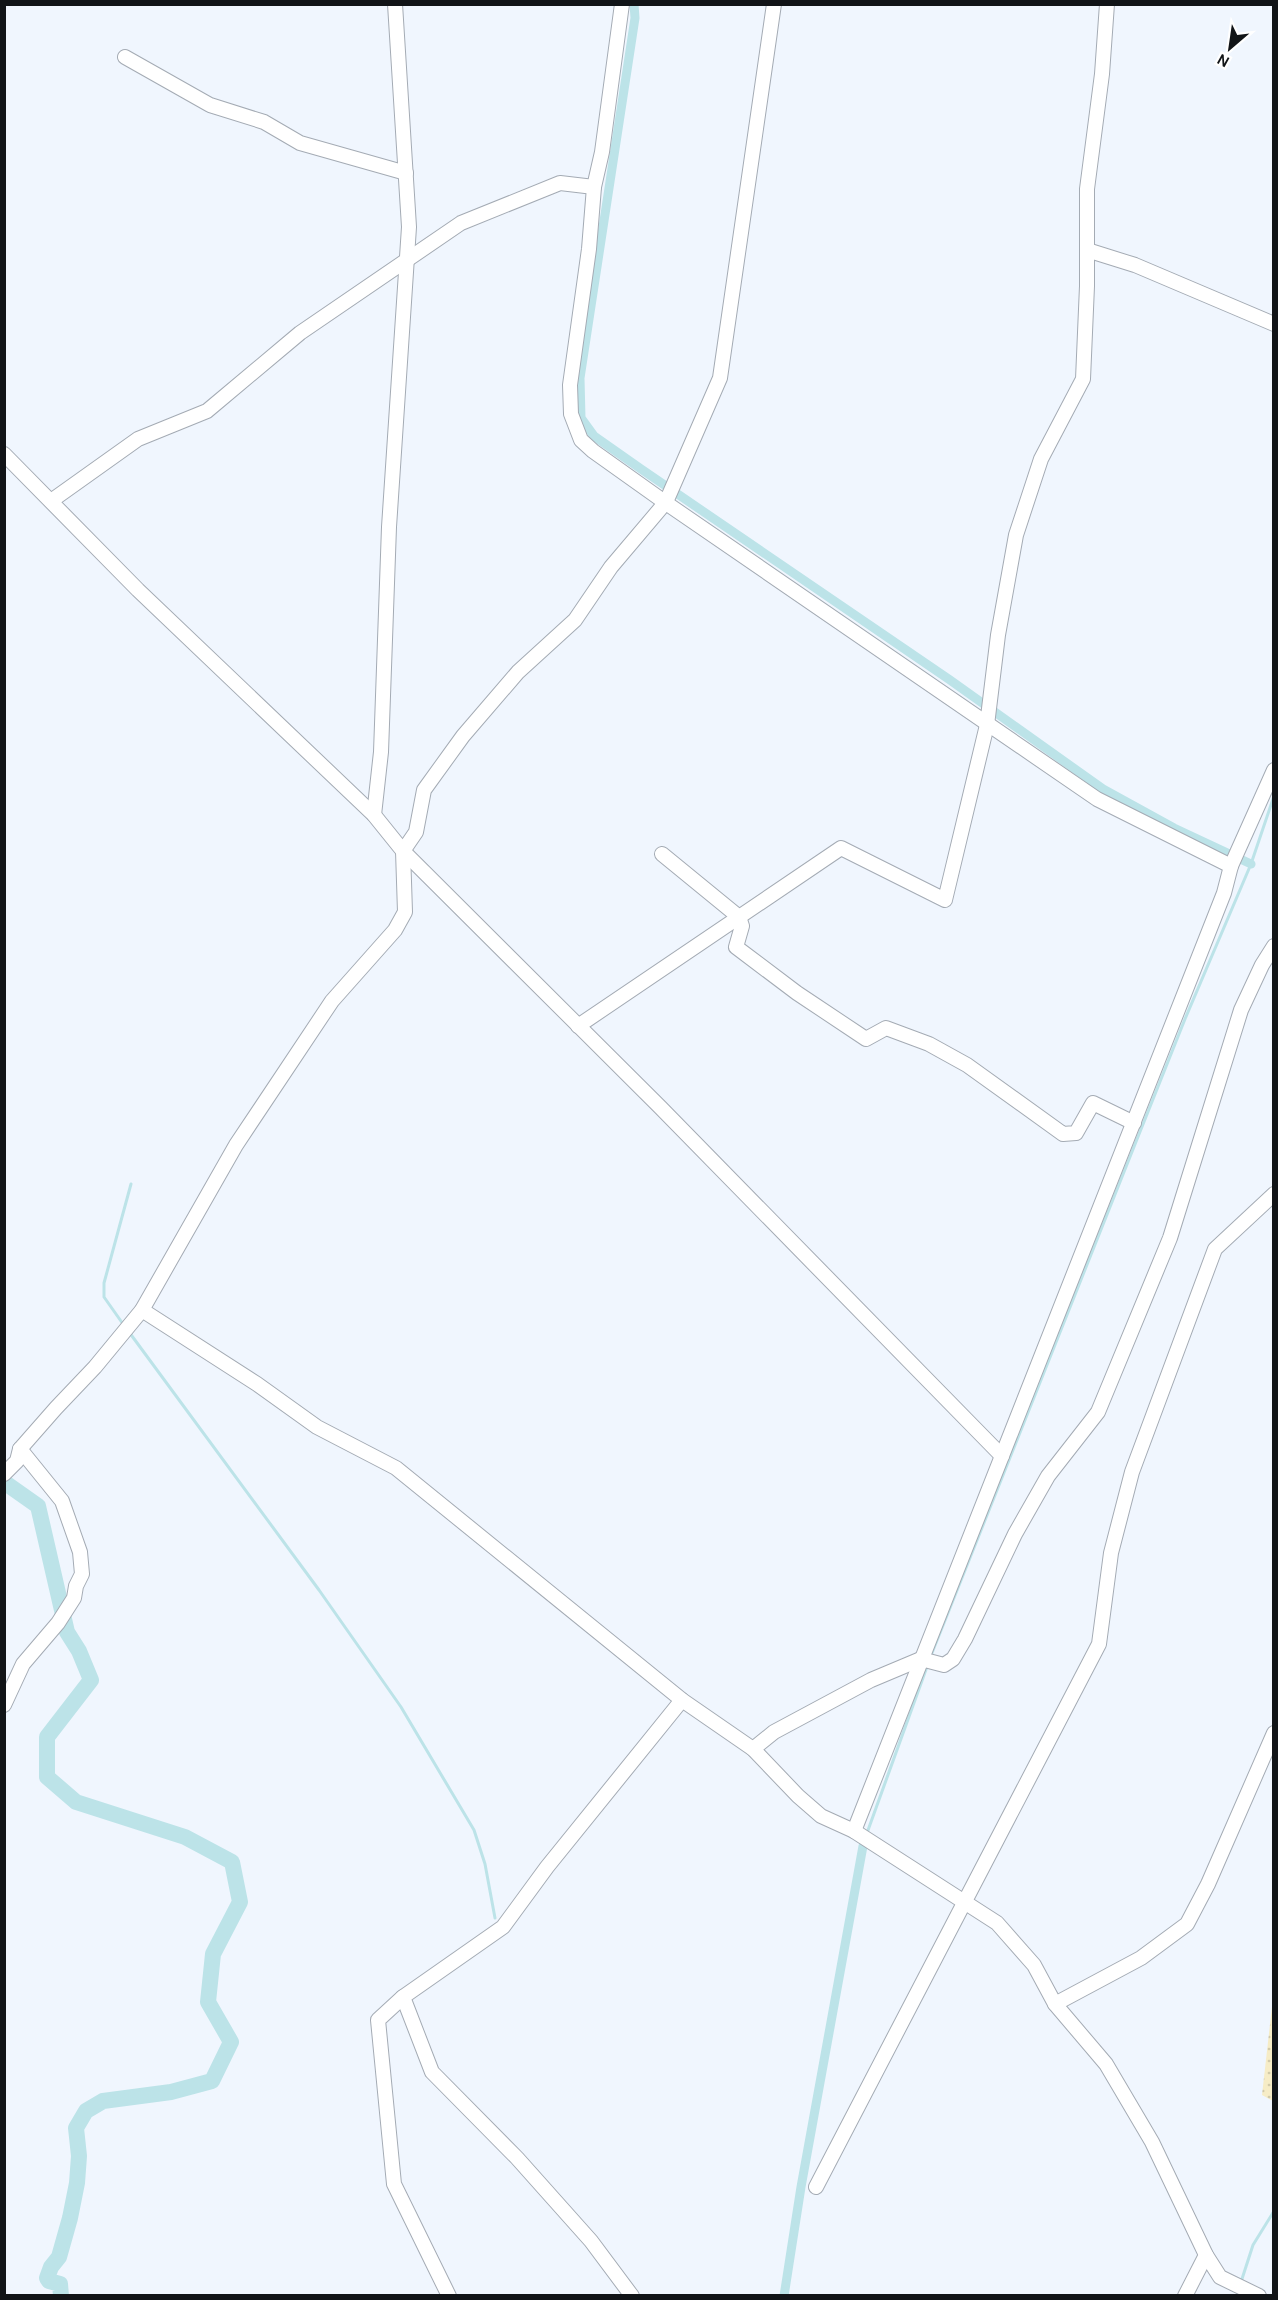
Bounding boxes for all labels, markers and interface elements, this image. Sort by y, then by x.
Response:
north arrow [1200,18,1260,78]
text: N [1213,50,1233,72]

